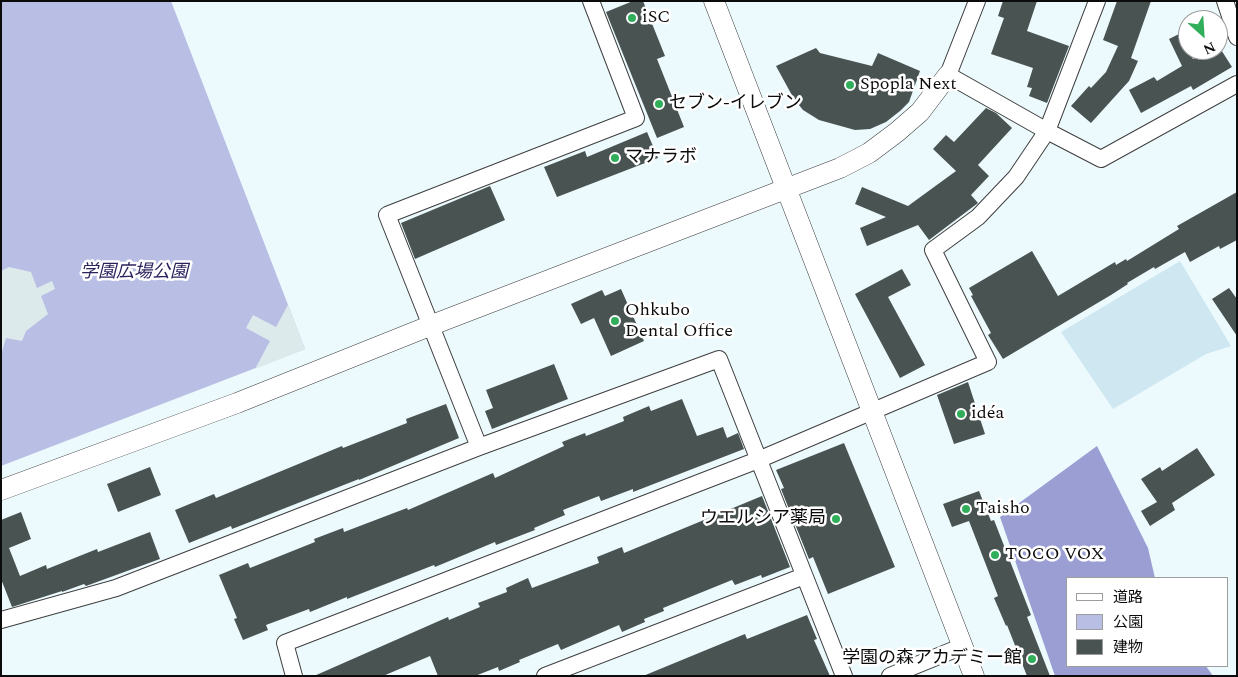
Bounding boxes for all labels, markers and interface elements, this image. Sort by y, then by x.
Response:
place label: iSC [642,7,670,29]
north arrow [1178,10,1228,60]
marker: iSC [626,12,638,24]
text: N [1200,36,1219,60]
place label: Spopla Next [860,74,957,96]
marker: Spopla Next [844,79,856,91]
place label: セブン-イレブン [669,93,802,115]
marker: セブン-イレブン [653,98,665,110]
place label: マナラボ [625,147,697,169]
marker: マナラボ [609,152,621,164]
park label: 学園広場公園 [80,262,188,284]
place label: Ohkubo Dental Office [625,300,733,342]
marker: Ohkubo Dental Office [609,315,621,327]
place label: idéa [971,403,1004,425]
marker: idéa [955,408,967,420]
place label: Taisho [976,498,1030,520]
marker: Taisho [960,503,972,515]
place label: ウエルシア薬局 [700,508,826,530]
marker: ウエルシア薬局 [830,513,842,525]
place label: TOCO VOX [1005,544,1104,566]
marker: TOCO VOX [989,549,1001,561]
legend [1066,577,1228,667]
text: 道路 [1113,586,1143,609]
text: 公園 [1113,611,1143,634]
text: 建物 [1113,636,1143,659]
place label: 学園の森アカデミー館 [842,648,1022,670]
marker: 学園の森アカデミー館 [1026,653,1038,665]

